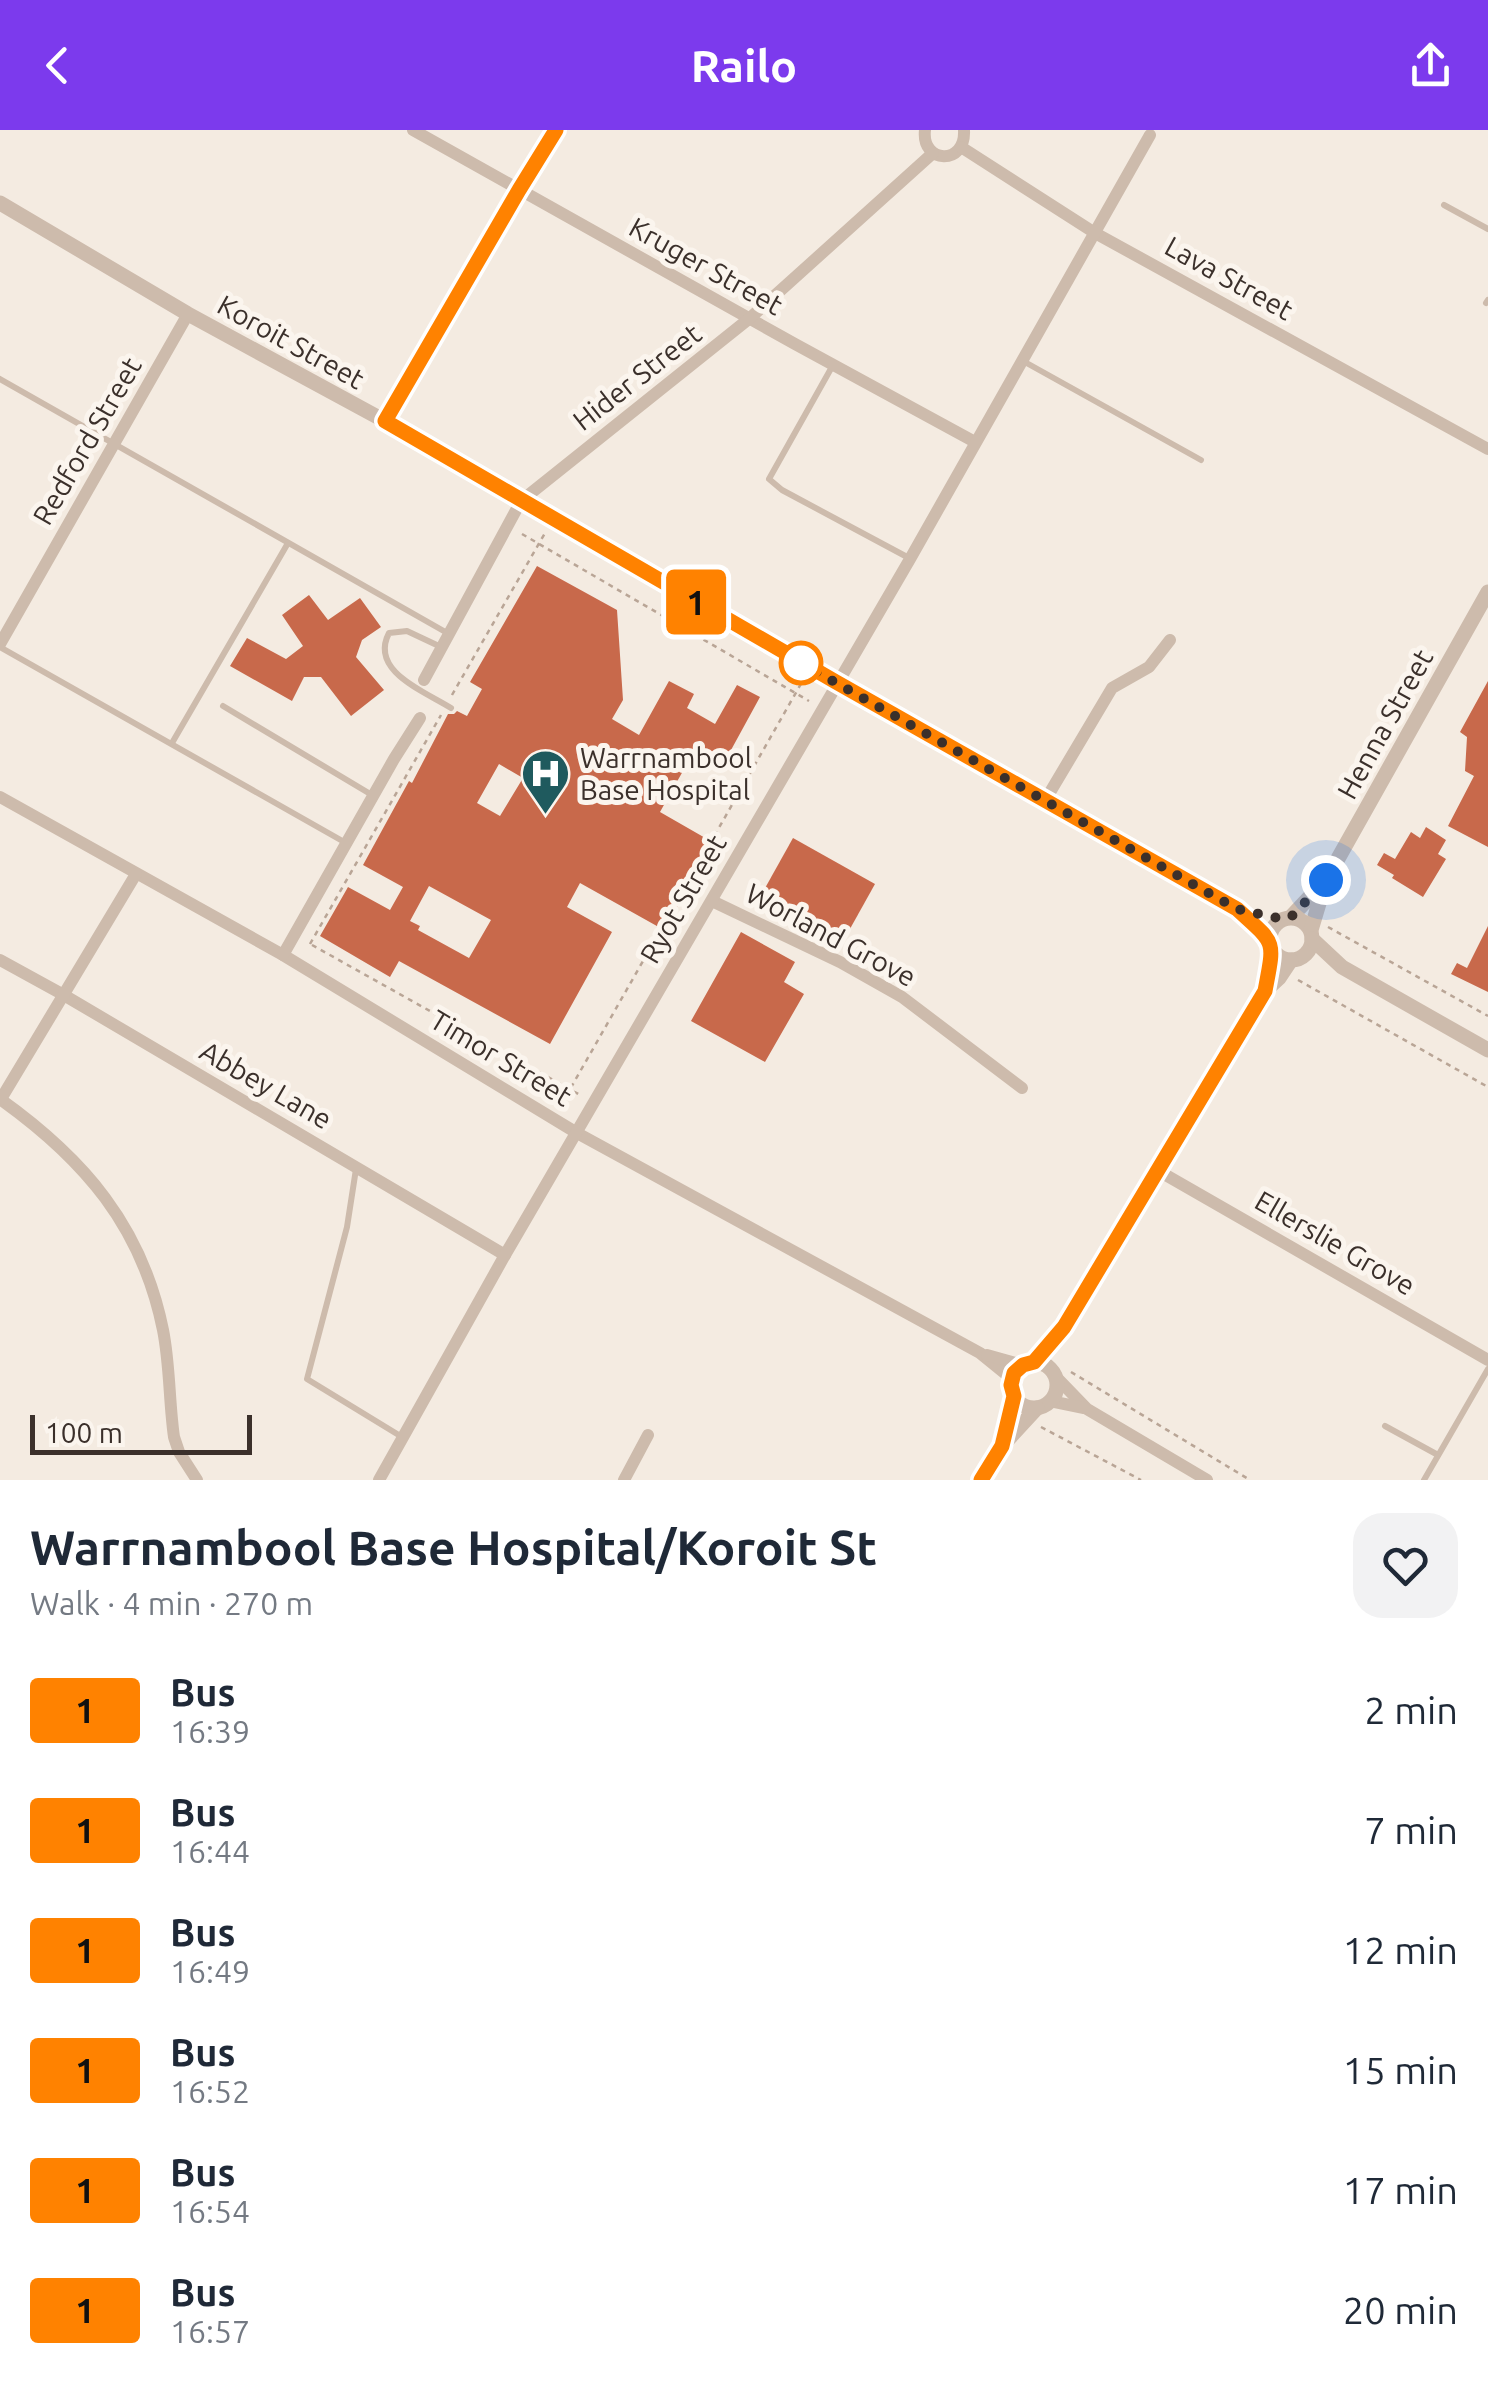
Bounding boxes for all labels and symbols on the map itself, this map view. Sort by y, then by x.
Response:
street label: Kruger Street [624,211,788,320]
street label: Lava Street [1160,230,1299,325]
street label: Koroit Street [213,289,370,394]
street label: Hider Street [567,317,707,436]
street label: Redford Street [26,352,147,530]
line badge: 1 [664,570,728,634]
unlabelled marker [780,642,822,684]
street label: Henna Street [1331,644,1438,804]
place label: Warrnambool Base Hospital [580,742,752,805]
hospital icon: Warrnambool Base Hospital [519,748,571,816]
street label: Ryot Street [633,829,732,968]
your location [1301,855,1351,905]
street label: Worland Grove [741,877,921,992]
street label: Timor Street [425,1003,577,1112]
street label: Abbey Lane [195,1035,337,1135]
street label: Ellerslie Grove [1250,1184,1421,1301]
scale bar [30,1410,252,1454]

